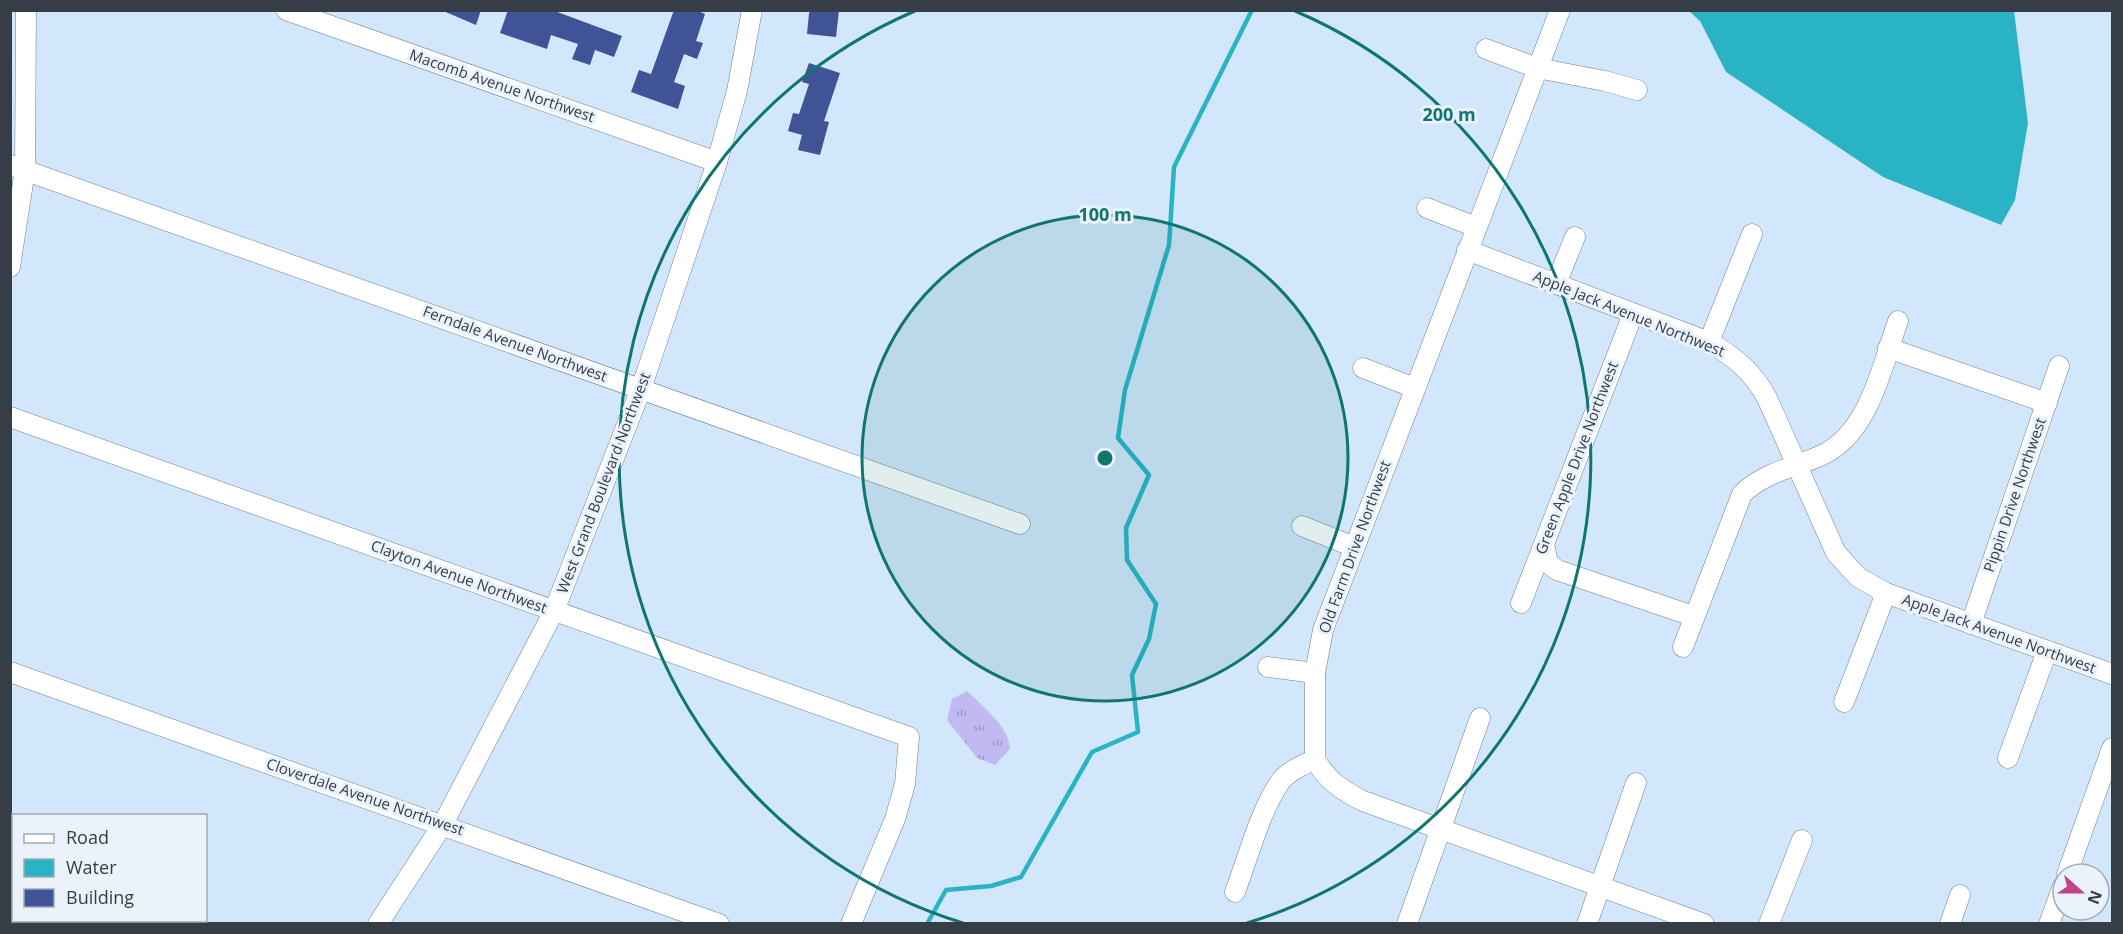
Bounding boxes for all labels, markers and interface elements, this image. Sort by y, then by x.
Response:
street label: Macomb Avenue Northwest [407,44,598,126]
text: 200 m [1422,102,1476,126]
text: 100 m [1078,202,1132,226]
street label: Apple Jack Avenue Northwest [1531,265,1728,361]
street label: Ferndale Avenue Northwest [420,300,610,386]
street label: Green Apple Drive Northwest [1530,358,1622,557]
street label: West Grand Boulevard Northwest [552,369,655,596]
street label: Pippin Drive Northwest [1978,415,2050,575]
centre of rings [1095,448,1115,468]
street label: Old Farm Drive Northwest [1313,457,1395,636]
street label: Clayton Avenue Northwest [368,535,550,617]
street label: Apple Jack Avenue Northwest [1900,589,2099,678]
street label: Cloverdale Avenue Northwest [264,753,467,839]
legend [12,814,207,922]
text: Road [66,825,109,849]
text: Water [66,855,117,879]
north arrow [2051,862,2111,922]
text: Building [66,885,134,909]
text: N [2082,887,2108,907]

